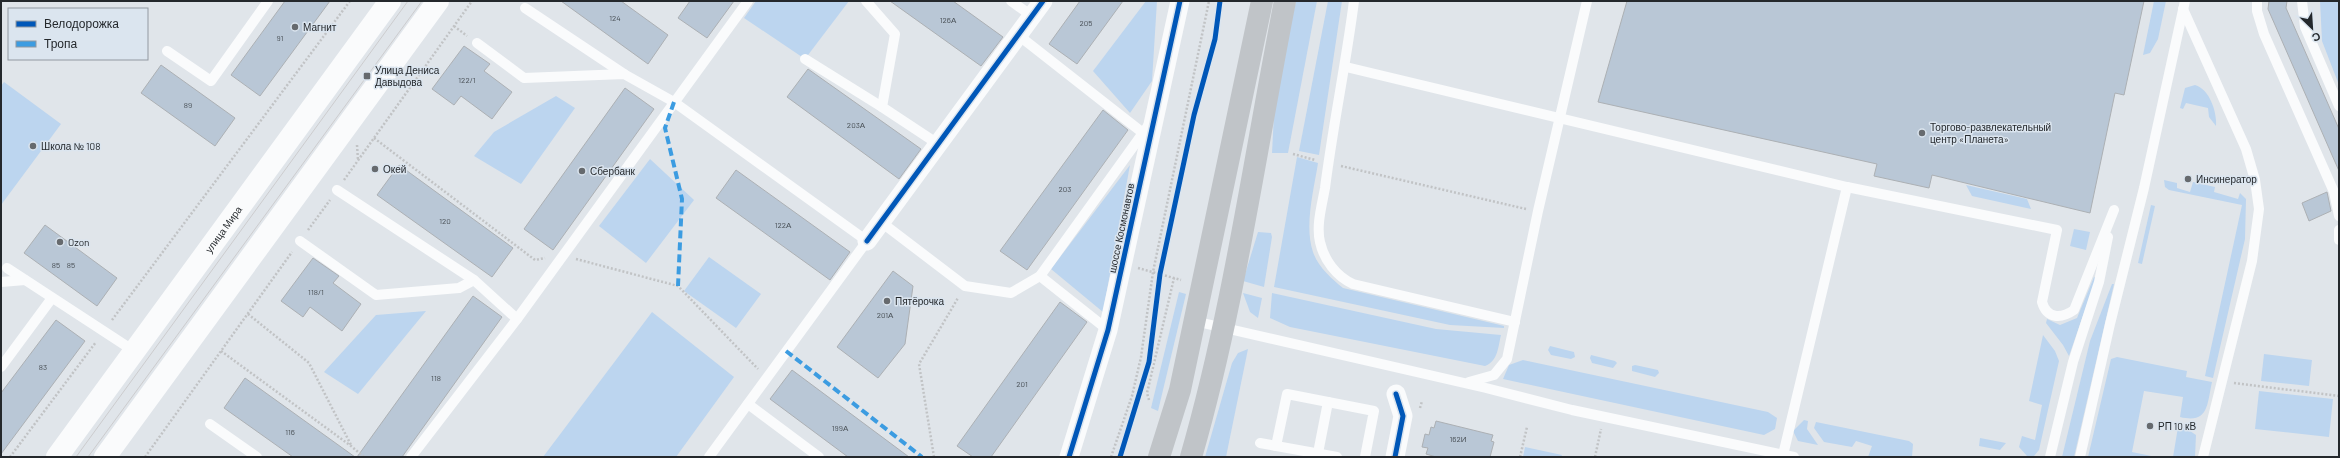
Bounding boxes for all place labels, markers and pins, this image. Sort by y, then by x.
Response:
place label: Магнит [303,21,337,33]
marker: Магнит [290,22,300,32]
place label: Улица Дениса Давыдова [375,64,440,88]
marker: Улица Дениса Давыдова [362,71,372,81]
place label: Торгово-развлекательный центр «Планета» [1930,121,2051,145]
marker: Торгово-развлекательный центр «Планета» [1917,128,1927,138]
place label: Школа № 108 [41,140,100,152]
marker: Школа № 108 [28,141,38,151]
place label: Окей [383,163,406,175]
marker: Окей [370,164,380,174]
place label: Сбербанк [590,165,636,177]
marker: Сбербанк [577,166,587,176]
place label: Инсинератор [2196,173,2257,185]
marker: Инсинератор [2183,174,2193,184]
place label: Ozon [68,236,90,248]
marker: Ozon [55,237,65,247]
place label: Пятёрочка [895,295,944,307]
marker: Пятёрочка [882,296,892,306]
place label: РП 10 кВ [2158,420,2196,432]
marker: РП 10 кВ [2145,421,2155,431]

